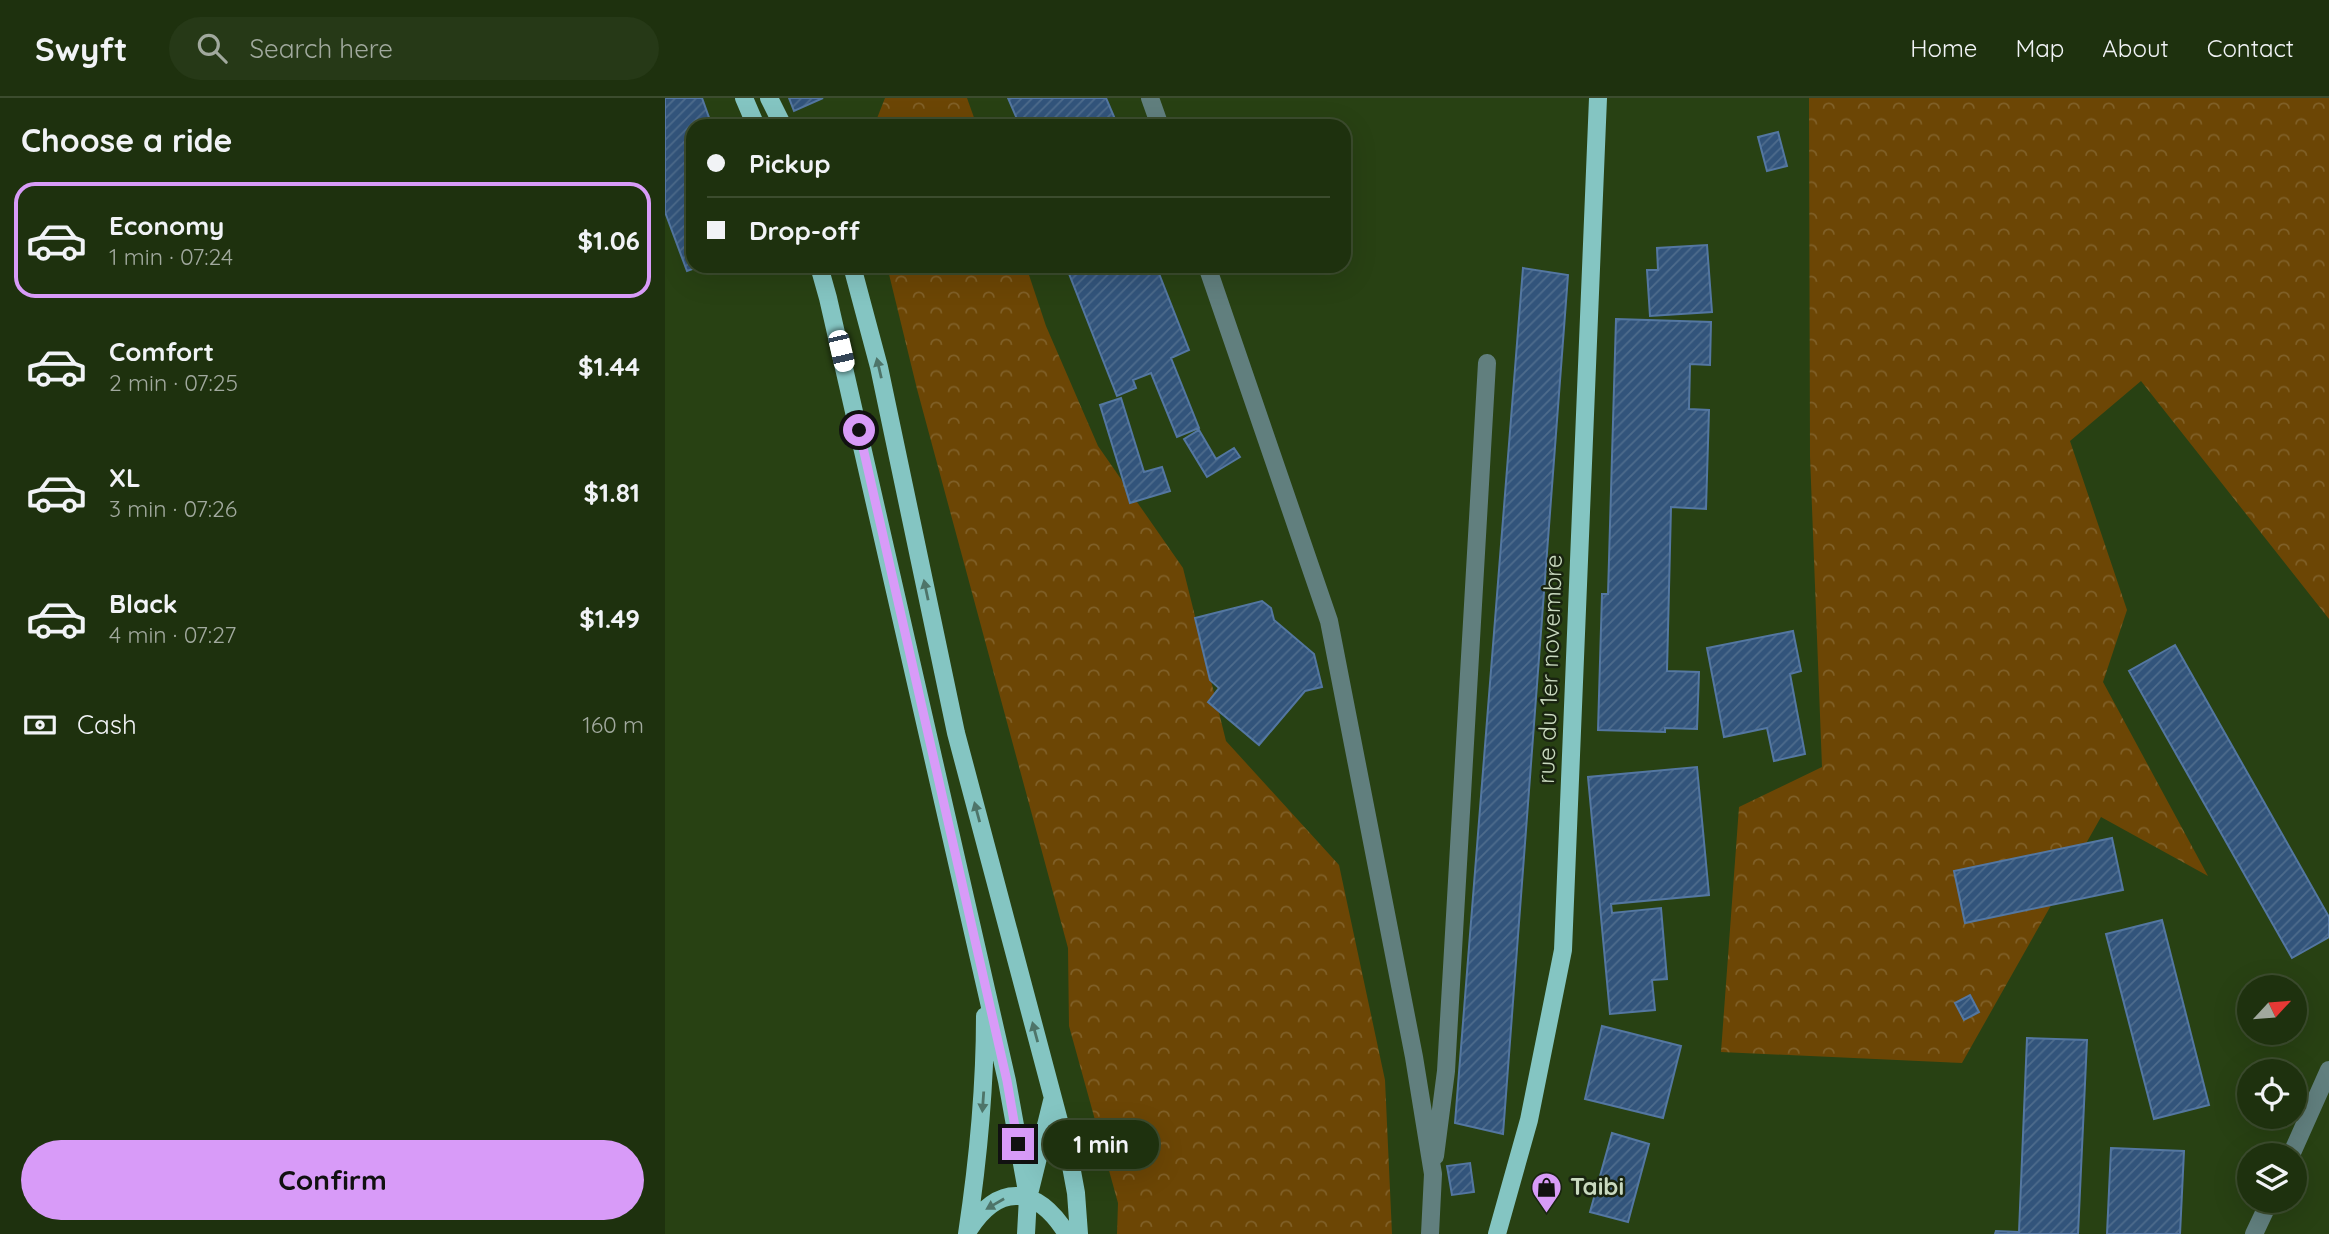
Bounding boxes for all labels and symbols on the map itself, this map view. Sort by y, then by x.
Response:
car [827,328,856,374]
one-way arrow [873,357,884,379]
route start [843,414,875,446]
street label: rue du 1er novembre [1530,554,1568,784]
one-way arrow [920,579,931,601]
one-way arrow [971,801,981,822]
north arrow [2237,975,2307,1045]
one-way arrow [1029,1021,1040,1043]
one-way arrow [977,1091,988,1113]
callout: 1 min [1043,1119,1158,1168]
route end [1002,1128,1034,1160]
shop icon: Taibi [1530,1170,1564,1214]
place label: Taibi [1570,1171,1624,1201]
one-way arrow [985,1198,1004,1210]

